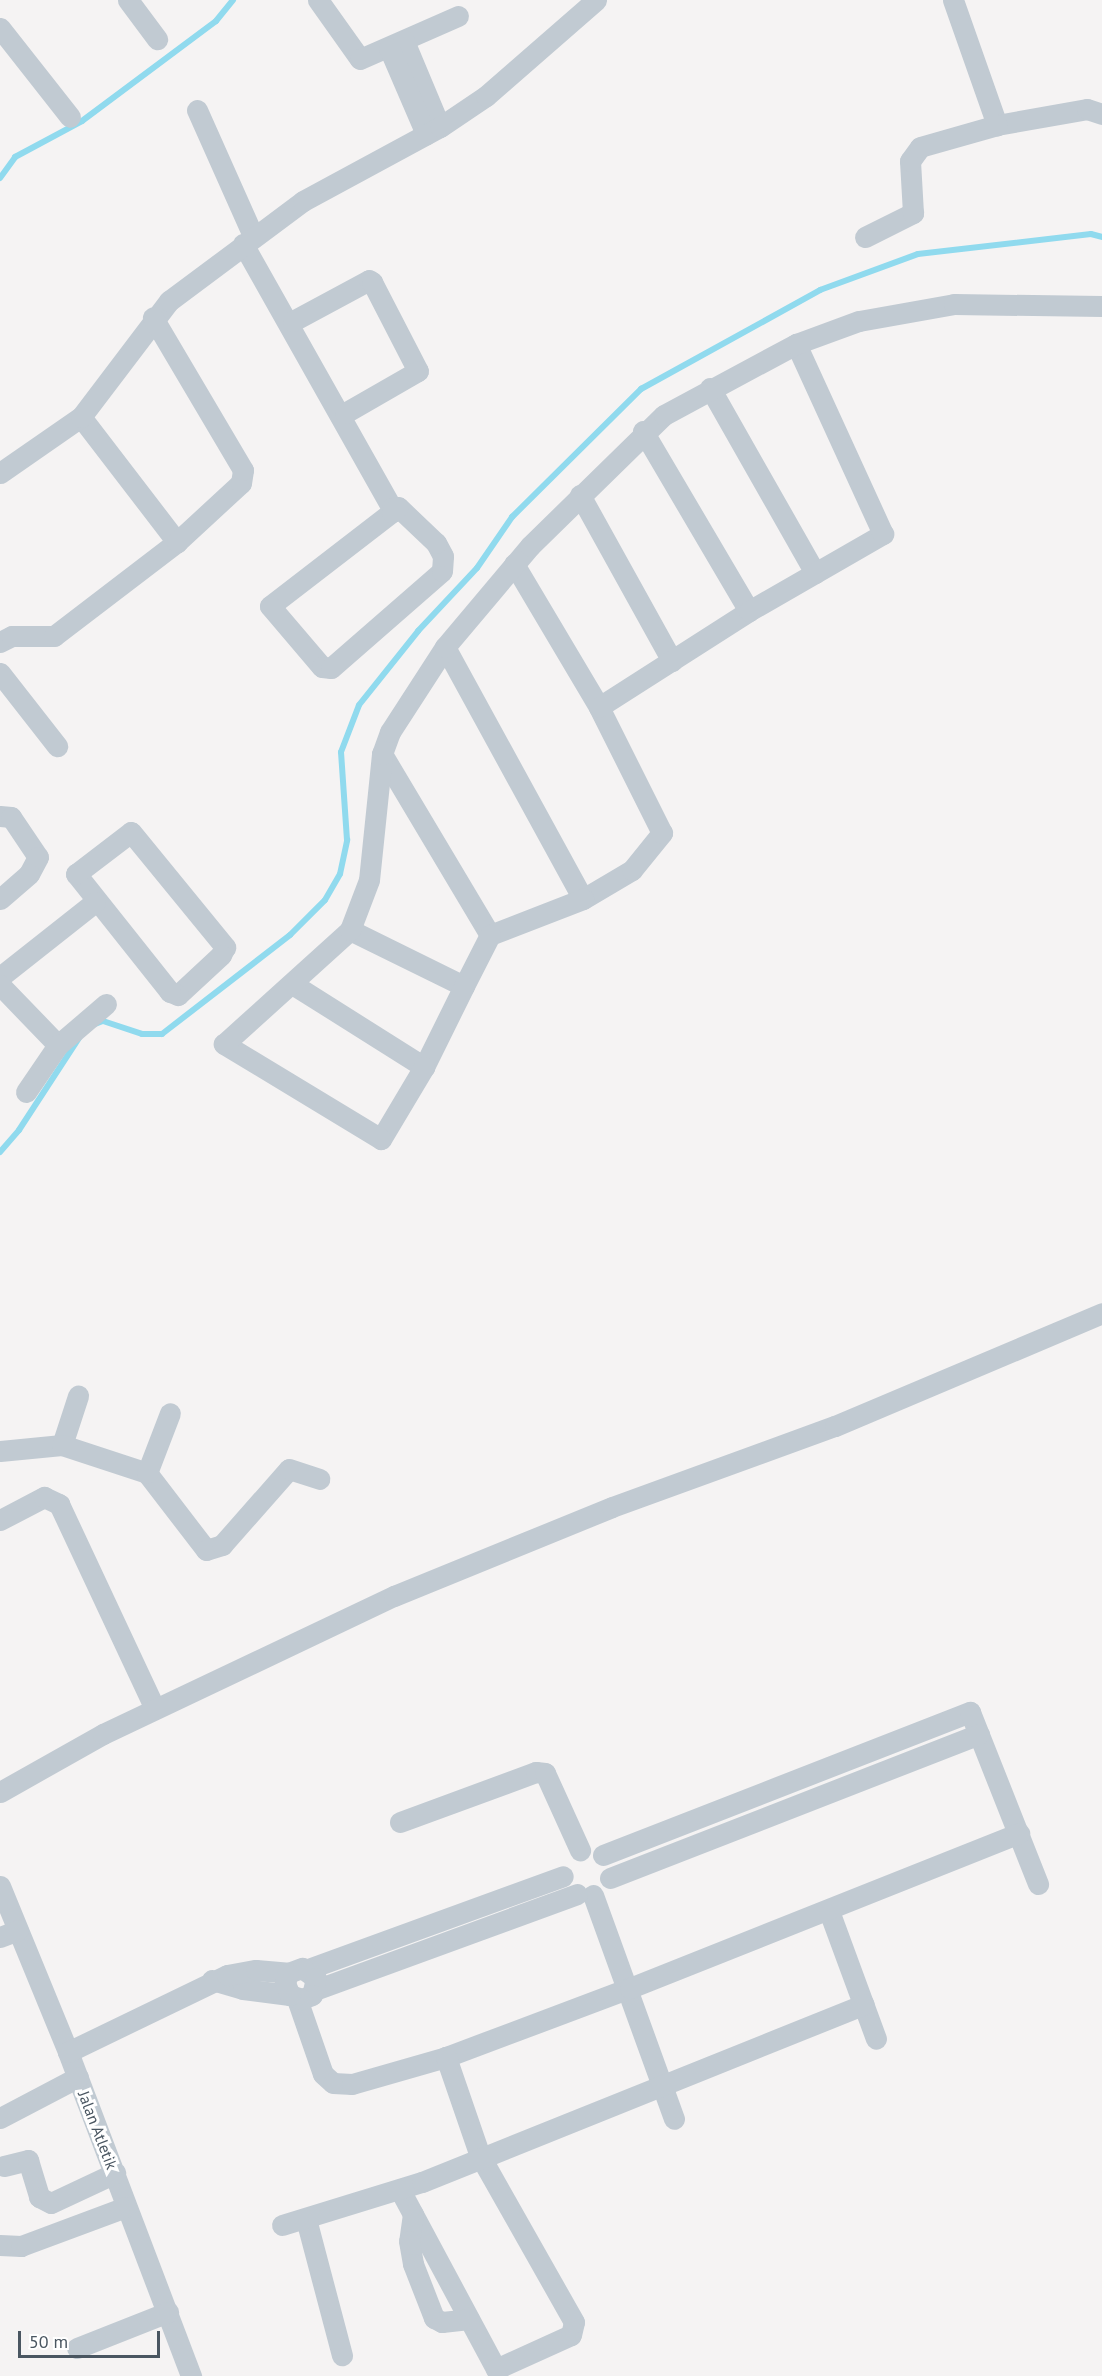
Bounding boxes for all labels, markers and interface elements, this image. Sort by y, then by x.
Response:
street label: Jalan Atletik [74,2088,122,2172]
scale bar [21,2319,164,2357]
text: 50 m [29,2330,68,2353]

